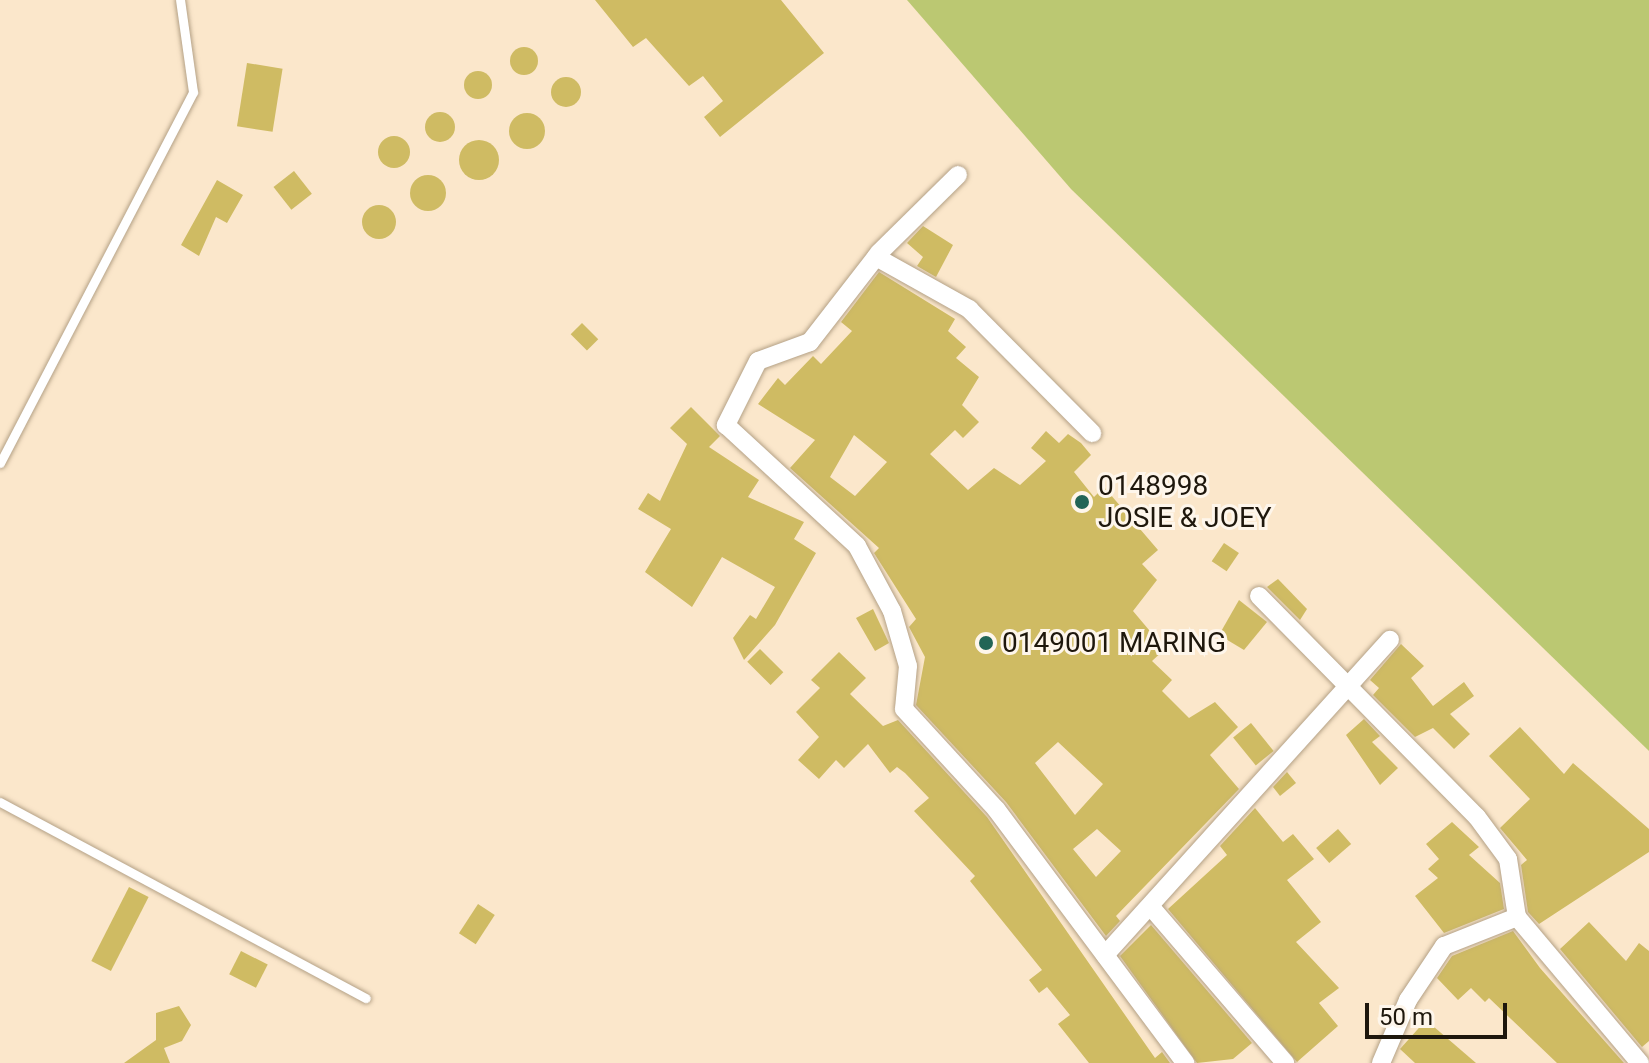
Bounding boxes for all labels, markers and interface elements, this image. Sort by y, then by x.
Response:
place label: 0148998 JOSIE & JOEY [1098,469,1272,535]
marker: 0148998 JOSIE & JOEY [1073,493,1091,511]
place label: 0149001 MARING [1002,626,1226,660]
marker: 0149001 MARING [977,634,995,652]
scale bar [1369,987,1511,1037]
text: 50 m [1379,1003,1433,1031]

